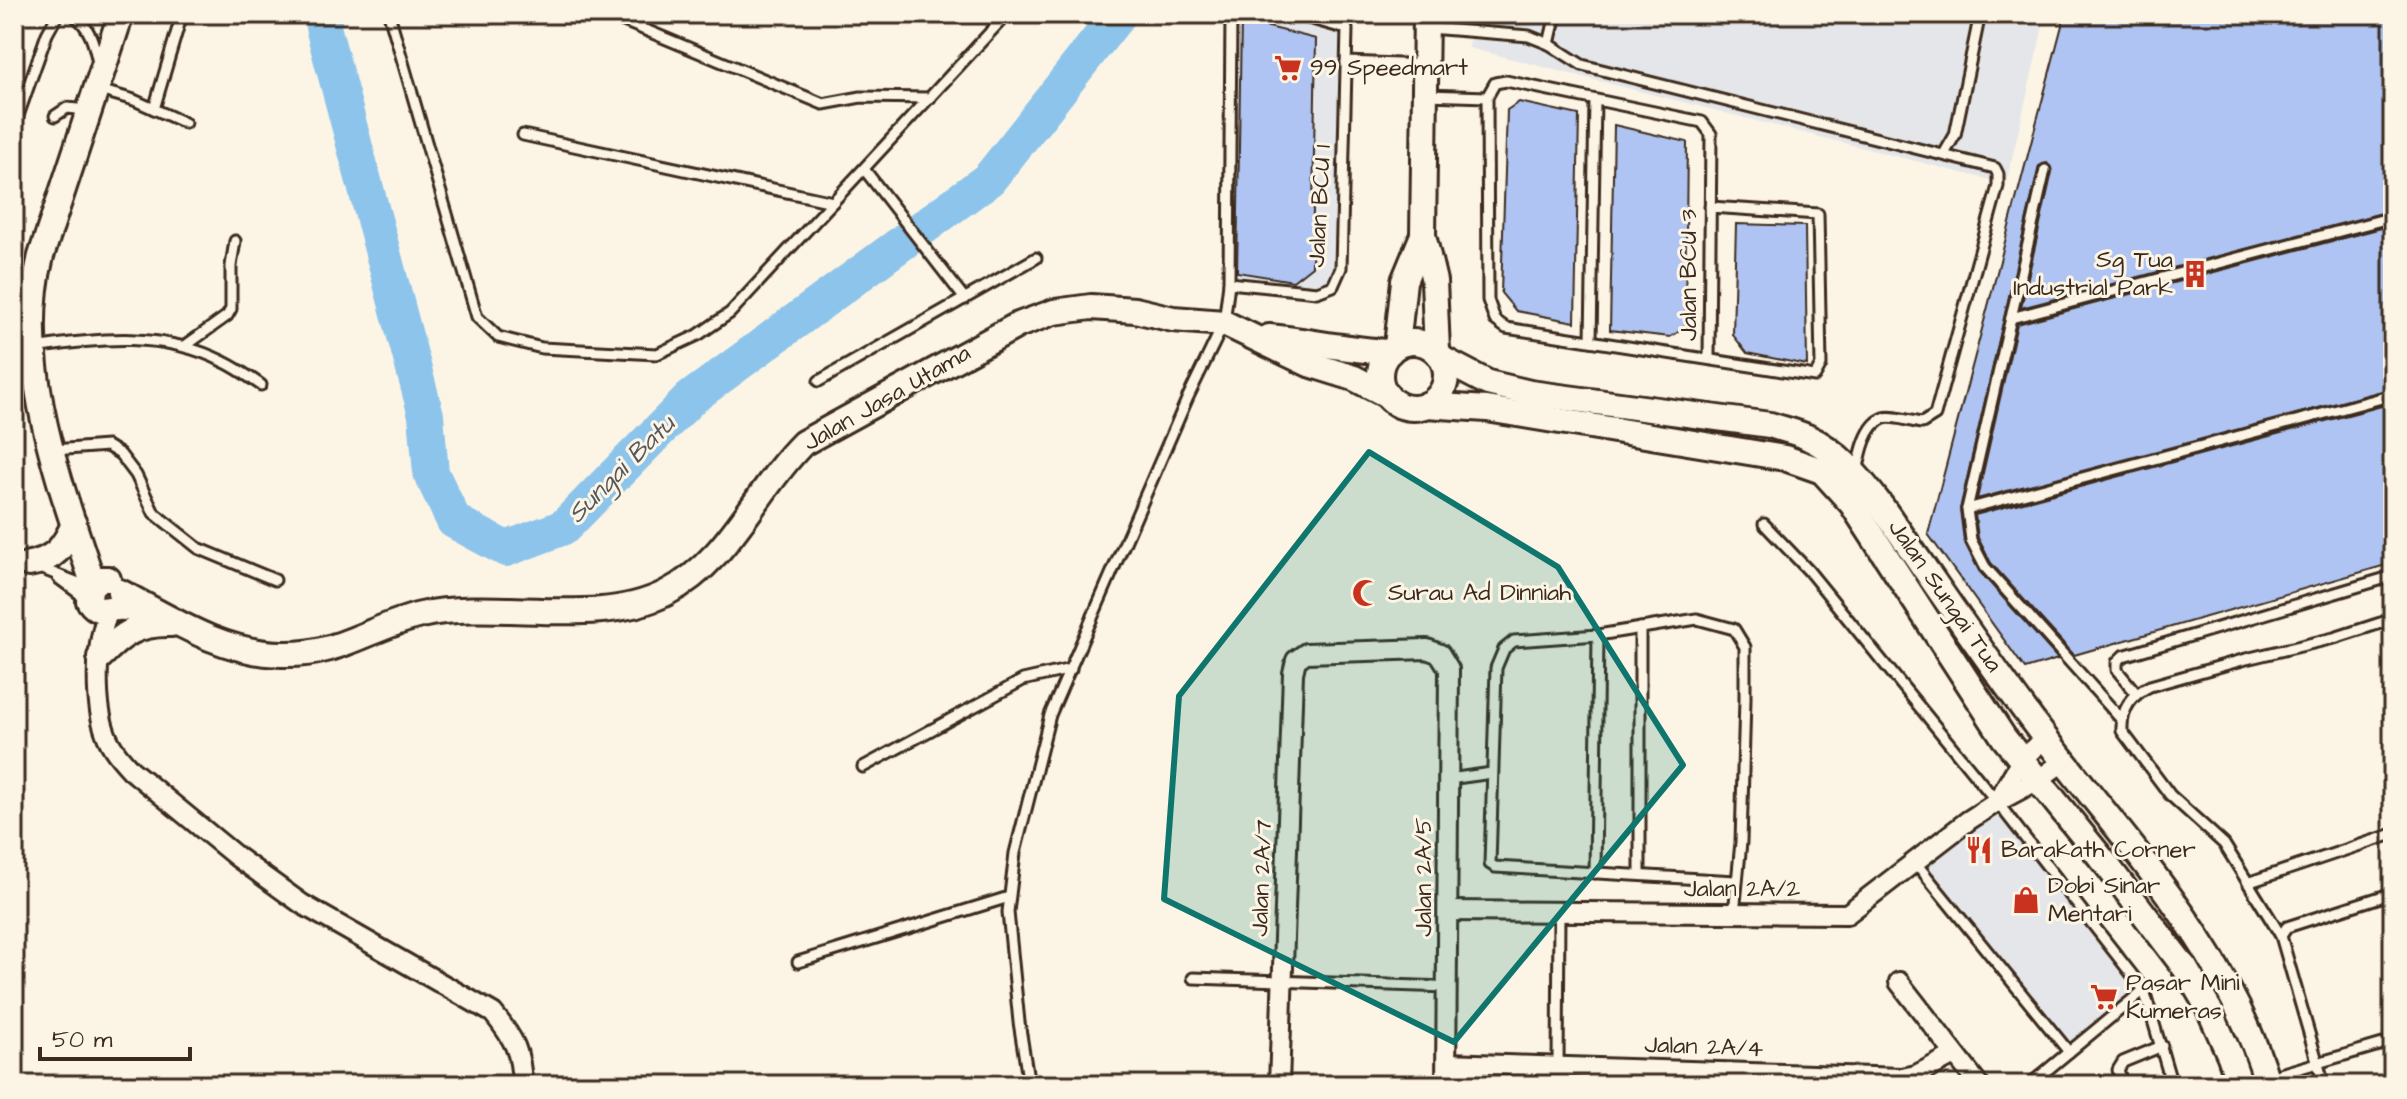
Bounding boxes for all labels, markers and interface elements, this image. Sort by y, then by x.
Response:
place label: 99 Speedmart [1310,51,1468,85]
supermarket icon: 99 Speedmart [1273,53,1303,83]
street label: Jalan BCU 1 [1300,144,1340,268]
street label: Jalan BCU 3 [1672,209,1706,341]
place label: Sg Tua Industrial Park [2013,243,2173,305]
building icon: Sg Tua Industrial Park [2180,259,2210,289]
street label: Jalan Jasa Utama [797,336,977,460]
water label: Sungai Batu [559,406,685,532]
street label: Jalan Sungai Tua [1879,513,2010,680]
place label: Surau Ad Dinniah [1388,576,1571,610]
mosque icon: Surau Ad Dinniah [1351,578,1381,608]
street label: Jalan 2A/5 [1407,817,1441,937]
street label: Jalan 2A/7 [1243,819,1281,937]
place label: Barakath Corner [2001,833,2196,867]
restaurant icon: Barakath Corner [1964,835,1994,865]
place label: Dobi Sinar Mentari [2048,869,2160,931]
street label: Jalan 2A/2 [1684,872,1800,906]
shop icon: Dobi Sinar Mentari [2011,885,2041,915]
place label: Pasar Mini Kumeras [2126,966,2240,1028]
supermarket icon: Pasar Mini Kumeras [2089,982,2119,1012]
scale bar [40,1011,190,1061]
text: 50 m [52,1023,113,1057]
street label: Jalan 2A/4 [1644,1028,1764,1066]

